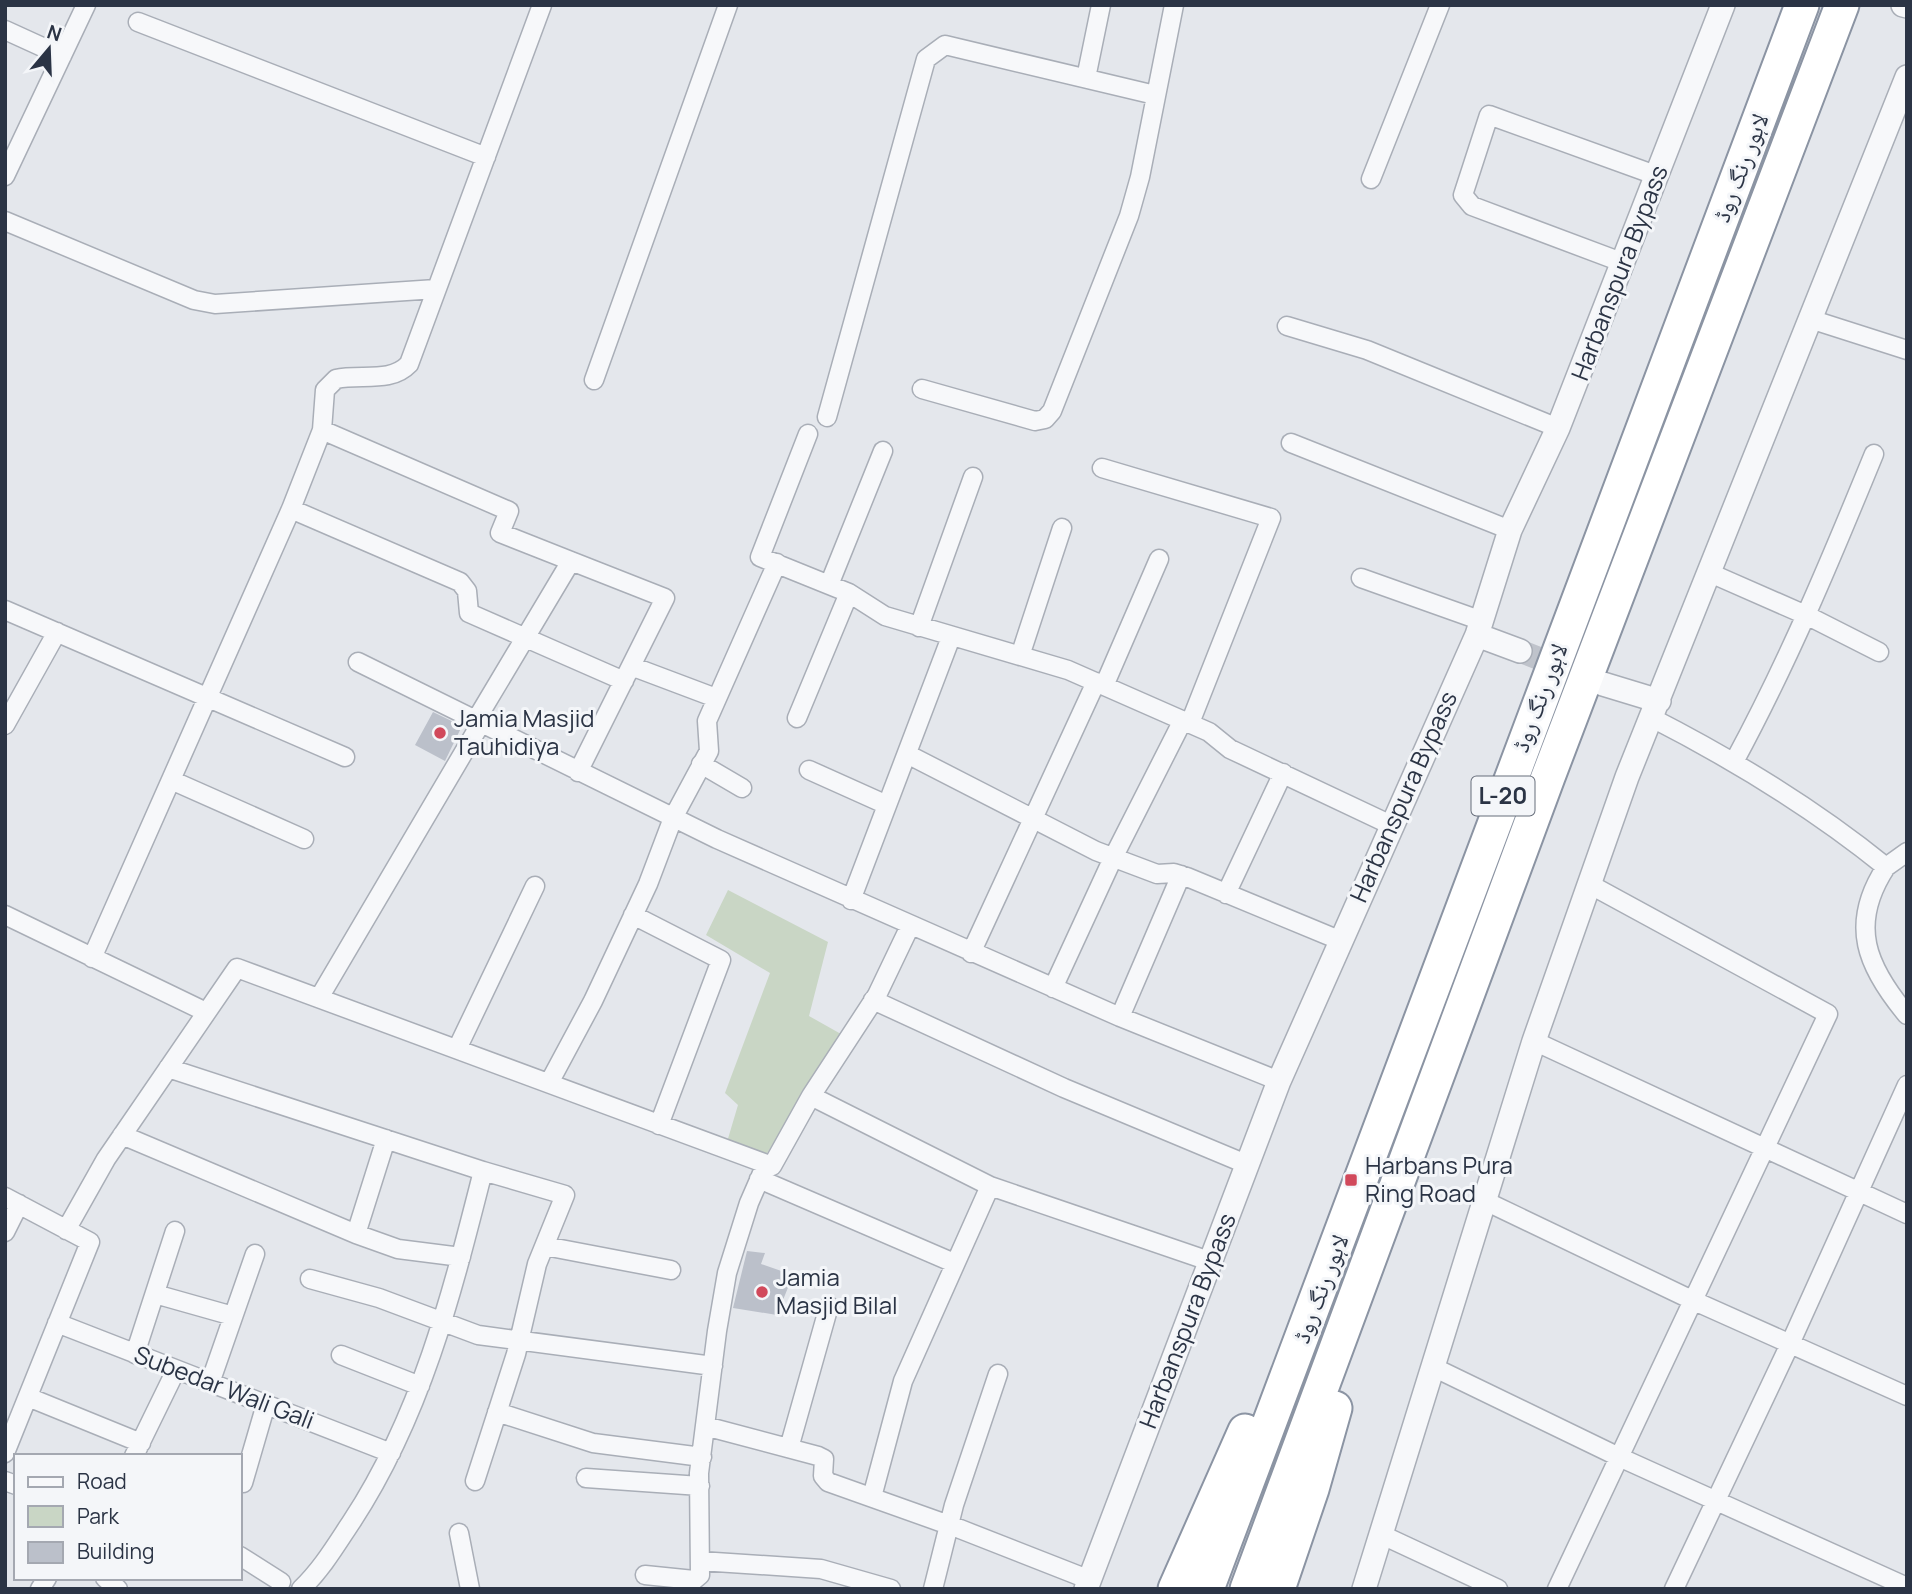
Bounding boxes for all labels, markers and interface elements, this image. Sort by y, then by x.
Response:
north arrow [14,14,84,84]
text: N [44,18,65,47]
street label: لاہور رنگ روڈ [1704,108,1775,227]
street label: Harbanspura Bypass [1562,160,1675,385]
street label: لاہور رنگ روڈ [1503,638,1574,757]
street label: Harbanspura Bypass [1341,686,1464,907]
place label: Jamia Masjid Tauhidiya [454,701,595,762]
marker: Jamia Masjid Tauhidiya [432,725,448,741]
road number: L-20 [1472,776,1534,816]
place label: Harbans Pura Ring Road [1365,1148,1513,1209]
marker: Harbans Pura Ring Road [1343,1172,1359,1188]
street label: Harbanspura Bypass [1130,1208,1243,1433]
street label: لاہور رنگ روڈ [1284,1229,1355,1348]
place label: Jamia Masjid Bilal [776,1260,898,1321]
marker: Jamia Masjid Bilal [754,1284,770,1300]
street label: Subedar Wali Gali [130,1337,319,1436]
legend [14,1454,242,1580]
text: Road [77,1467,127,1495]
text: Park [77,1502,119,1530]
text: Building [77,1537,154,1565]

